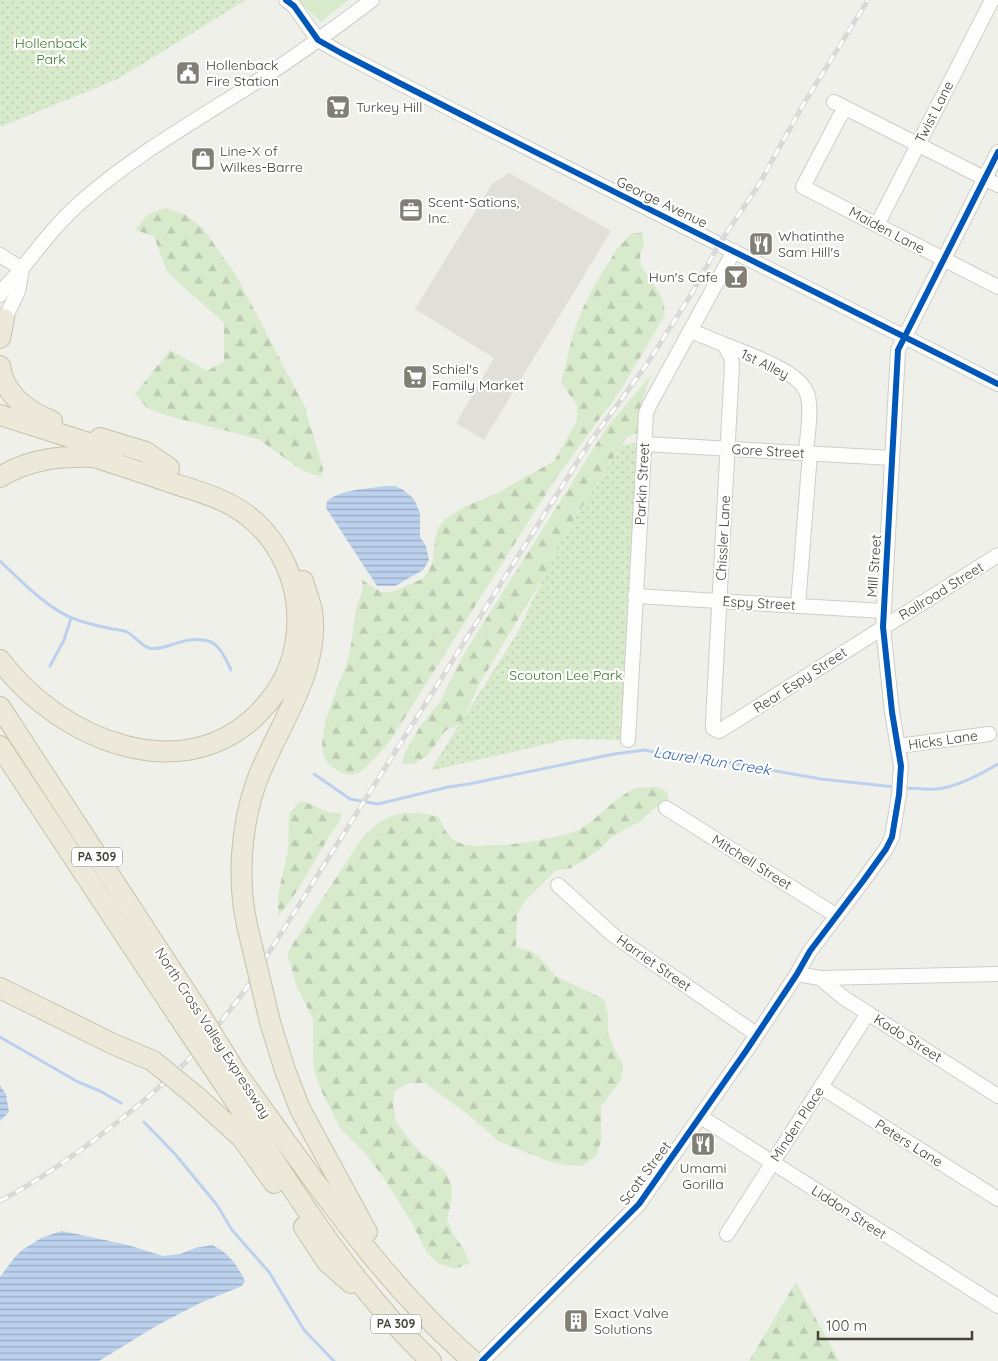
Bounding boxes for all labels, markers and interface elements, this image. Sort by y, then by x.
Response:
park label: Hollenback Park [15,34,87,68]
place label: Hollenback Fire Station [206,56,279,90]
public building icon: Hollenback Fire Station [175,60,201,86]
street label: Twist Lane [911,78,957,146]
supermarket icon: Turkey Hill [325,94,351,120]
place label: Turkey Hill [356,98,422,116]
place label: Line-X of Wilkes-Barre [220,142,303,176]
shop icon: Line-X of Wilkes-Barre [190,146,216,172]
street label: George Avenue [613,172,711,232]
place label: Scent-Sations, Inc. [428,193,520,227]
office icon: Scent-Sations, Inc. [398,197,424,223]
street label: Maiden Lane [846,202,928,258]
place label: Whatinthe Sam Hill's [778,227,844,261]
restaurant icon: Whatinthe Sam Hill's [748,231,774,257]
bar icon: Hun's Cafe [723,264,749,290]
place label: Hun's Cafe [649,268,718,286]
street label: 1st Alley [738,345,792,383]
place label: Schiel's Family Market [432,360,524,394]
supermarket icon: Schiel's Family Market [402,364,428,390]
street label: Gore Street [731,440,805,462]
street label: Parkin Street [631,442,653,526]
street label: Chissler Lane [712,495,734,581]
street label: Mill Street [863,534,885,598]
street label: Railroad Street [895,558,987,624]
street label: Espy Street [722,592,796,614]
street label: Rear Espy Street [750,643,850,717]
park label: Scouton Lee Park [509,666,623,684]
street label: Hicks Lane [907,726,979,754]
water label: Laurel Run Creek [652,742,774,779]
street label: Mitchell Street [709,830,796,894]
road number: PA 309 [72,848,122,866]
street label: Harriet Street [613,931,695,995]
street label: North Cross Valley Expressway [151,944,275,1122]
street label: Kado Street [871,1010,946,1066]
street label: Minden Place [766,1083,828,1165]
street label: Peters Lane [872,1115,946,1171]
restaurant icon: Umami Gorilla [690,1131,716,1157]
street label: Scott Street [615,1137,675,1208]
place label: Umami Gorilla [680,1159,727,1193]
street label: Liddon Street [808,1181,890,1243]
place label: Exact Valve Solutions [594,1304,669,1338]
building icon: Exact Valve Solutions [563,1308,589,1334]
scale bar [818,1308,972,1340]
road number: PA 309 [371,1315,421,1334]
text: 100 m [826,1316,867,1335]

